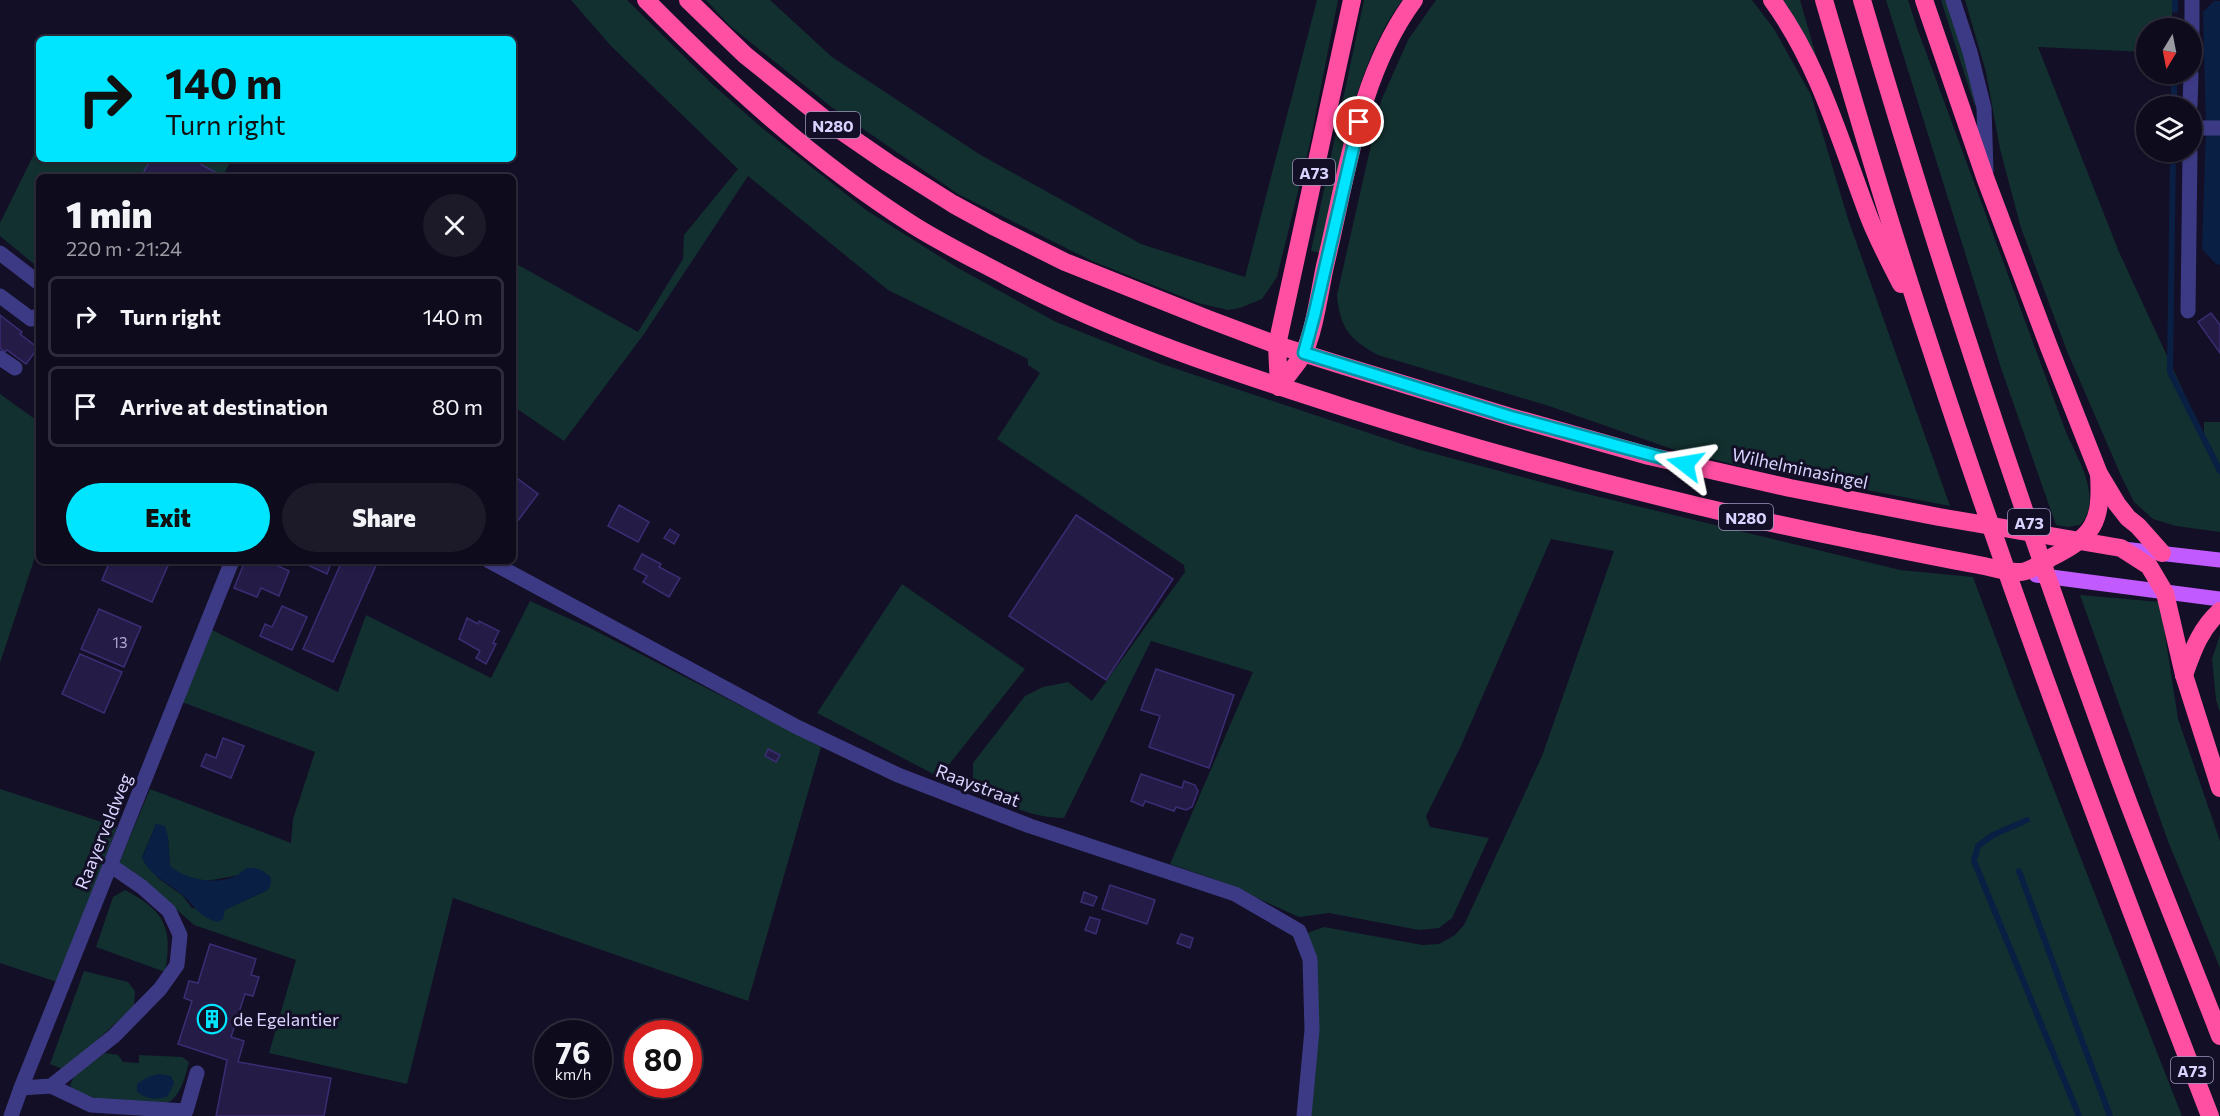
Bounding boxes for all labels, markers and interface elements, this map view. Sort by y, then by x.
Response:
north arrow [2136,18,2202,84]
map controls [2136,18,2202,162]
text: 140 m [165,56,282,108]
icon: right [66,60,144,138]
pin [1333,96,1384,147]
button: layers [2136,96,2202,162]
icon: arrive [1342,105,1375,138]
text: Turn right [165,108,285,141]
road number: N280 [806,112,860,138]
road number: A73 [1293,159,1335,185]
text: 1 min [66,191,152,235]
button: close [423,194,486,257]
text: 220 m · 21:24 [66,236,182,260]
icon: right [69,300,102,333]
text: Turn right [120,303,221,330]
text: 140 m [423,303,483,330]
icon: arrive [69,390,102,423]
text: Arrive at destination [120,393,328,420]
text: 80 m [432,393,483,420]
position arrow [1653,432,1717,496]
street label: Wilhelminasingel [1730,443,1870,493]
button: Exit [66,483,270,552]
button: Share [282,483,486,552]
road number: N280 [1719,504,1773,530]
road number: A73 [2008,509,2050,535]
house number: 13 [113,633,127,651]
street label: Raaystraat [933,759,1023,811]
street label: Raayerveldweg [70,770,136,892]
building icon: de Egelantier [196,1003,228,1035]
place label: de Egelantier [233,1008,339,1030]
speed limit sign: 80 [624,1020,702,1098]
text: 76 [556,1033,590,1070]
road number: A73 [2171,1057,2213,1083]
text: km/h [555,1065,591,1083]

